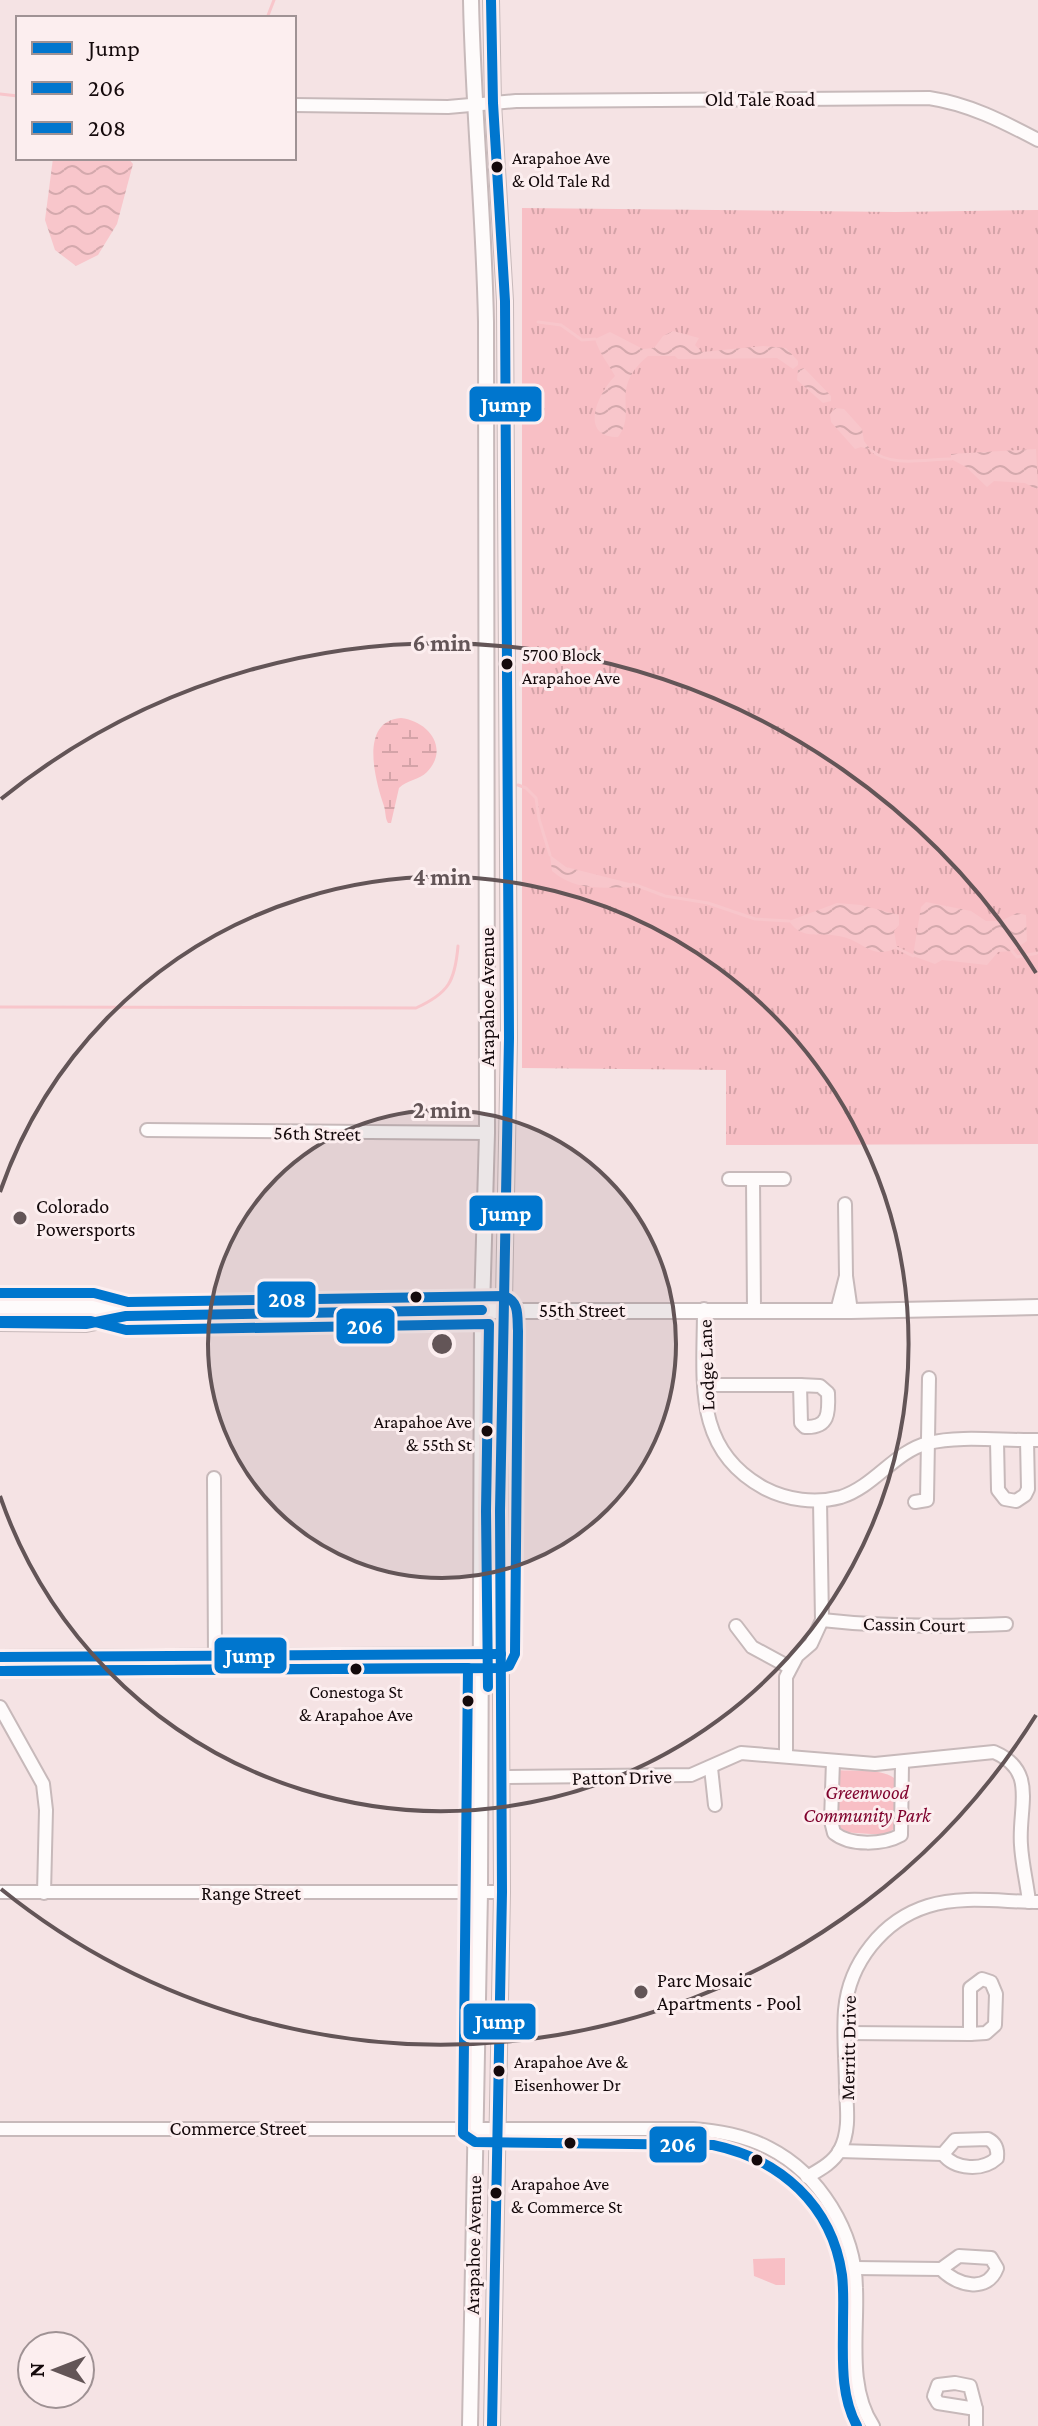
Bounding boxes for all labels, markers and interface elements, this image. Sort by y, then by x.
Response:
legend [16,16,296,160]
text: Jump [86,34,140,61]
text: 206 [88,74,125,101]
street label: Old Tale Road [705,88,816,110]
text: 208 [88,114,126,141]
place label: Arapahoe Ave & Old Tale Rd [512,148,611,191]
marker: Arapahoe Ave & Old Tale Rd [489,159,505,175]
line badge: Jump [468,385,543,423]
text: Jump [479,392,531,417]
text: 6 min [413,629,472,656]
place label: 5700 Block Arapahoe Ave [522,645,620,688]
marker: 5700 Block Arapahoe Ave [499,656,515,672]
text: 4 min [413,863,472,890]
street label: Arapahoe Avenue [476,927,499,1067]
text: 2 min [413,1096,471,1123]
street label: 56th Street [273,1121,361,1145]
line badge: Jump [468,1194,544,1232]
place label: Colorado Powersports [36,1195,136,1241]
text: Jump [479,1201,531,1226]
marker: Colorado Powersports [11,1209,29,1227]
line badge: 208 [256,1280,317,1319]
text: 208 [268,1287,306,1312]
unlabelled marker [408,1289,424,1305]
street label: 55th Street [539,1299,626,1321]
line badge: 206 [335,1307,396,1345]
text: 206 [347,1314,383,1339]
street label: Lodge Lane [693,1319,720,1411]
centre of rings [428,1330,456,1358]
place label: Arapahoe Ave & 55th St [374,1412,473,1455]
marker: Arapahoe Ave & 55th St [479,1423,495,1439]
street label: Cassin Court [863,1612,966,1636]
line badge: Jump [213,1636,288,1675]
text: Jump [223,1643,275,1668]
marker: Conestoga St & Arapahoe Ave [348,1661,364,1677]
place label: Conestoga St & Arapahoe Ave [299,1682,413,1725]
unlabelled marker [460,1693,476,1709]
street label: Patton Drive [572,1765,672,1789]
park label: Greenwood Community Park [803,1781,932,1827]
street label: Range Street [201,1882,301,1905]
place label: Parc Mosaic Apartments - Pool [657,1969,801,2015]
marker: Parc Mosaic Apartments - Pool [632,1983,650,2001]
street label: Merritt Drive [836,1995,860,2101]
line badge: Jump [462,2002,537,2041]
text: Jump [473,2009,525,2034]
place label: Arapahoe Ave & Eisenhower Dr [514,2052,629,2095]
marker: Arapahoe Ave & Eisenhower Dr [491,2063,507,2079]
street label: Commerce Street [170,2117,307,2139]
line badge: 206 [648,2125,708,2164]
text: 206 [660,2132,696,2157]
unlabelled marker [562,2135,578,2151]
unlabelled marker [749,2152,765,2168]
place label: Arapahoe Ave & Commerce St [511,2174,623,2217]
street label: Arapahoe Avenue [461,2175,486,2315]
marker: Arapahoe Ave & Commerce St [488,2185,504,2201]
north arrow [16,2330,96,2410]
text: N [24,2363,49,2378]

